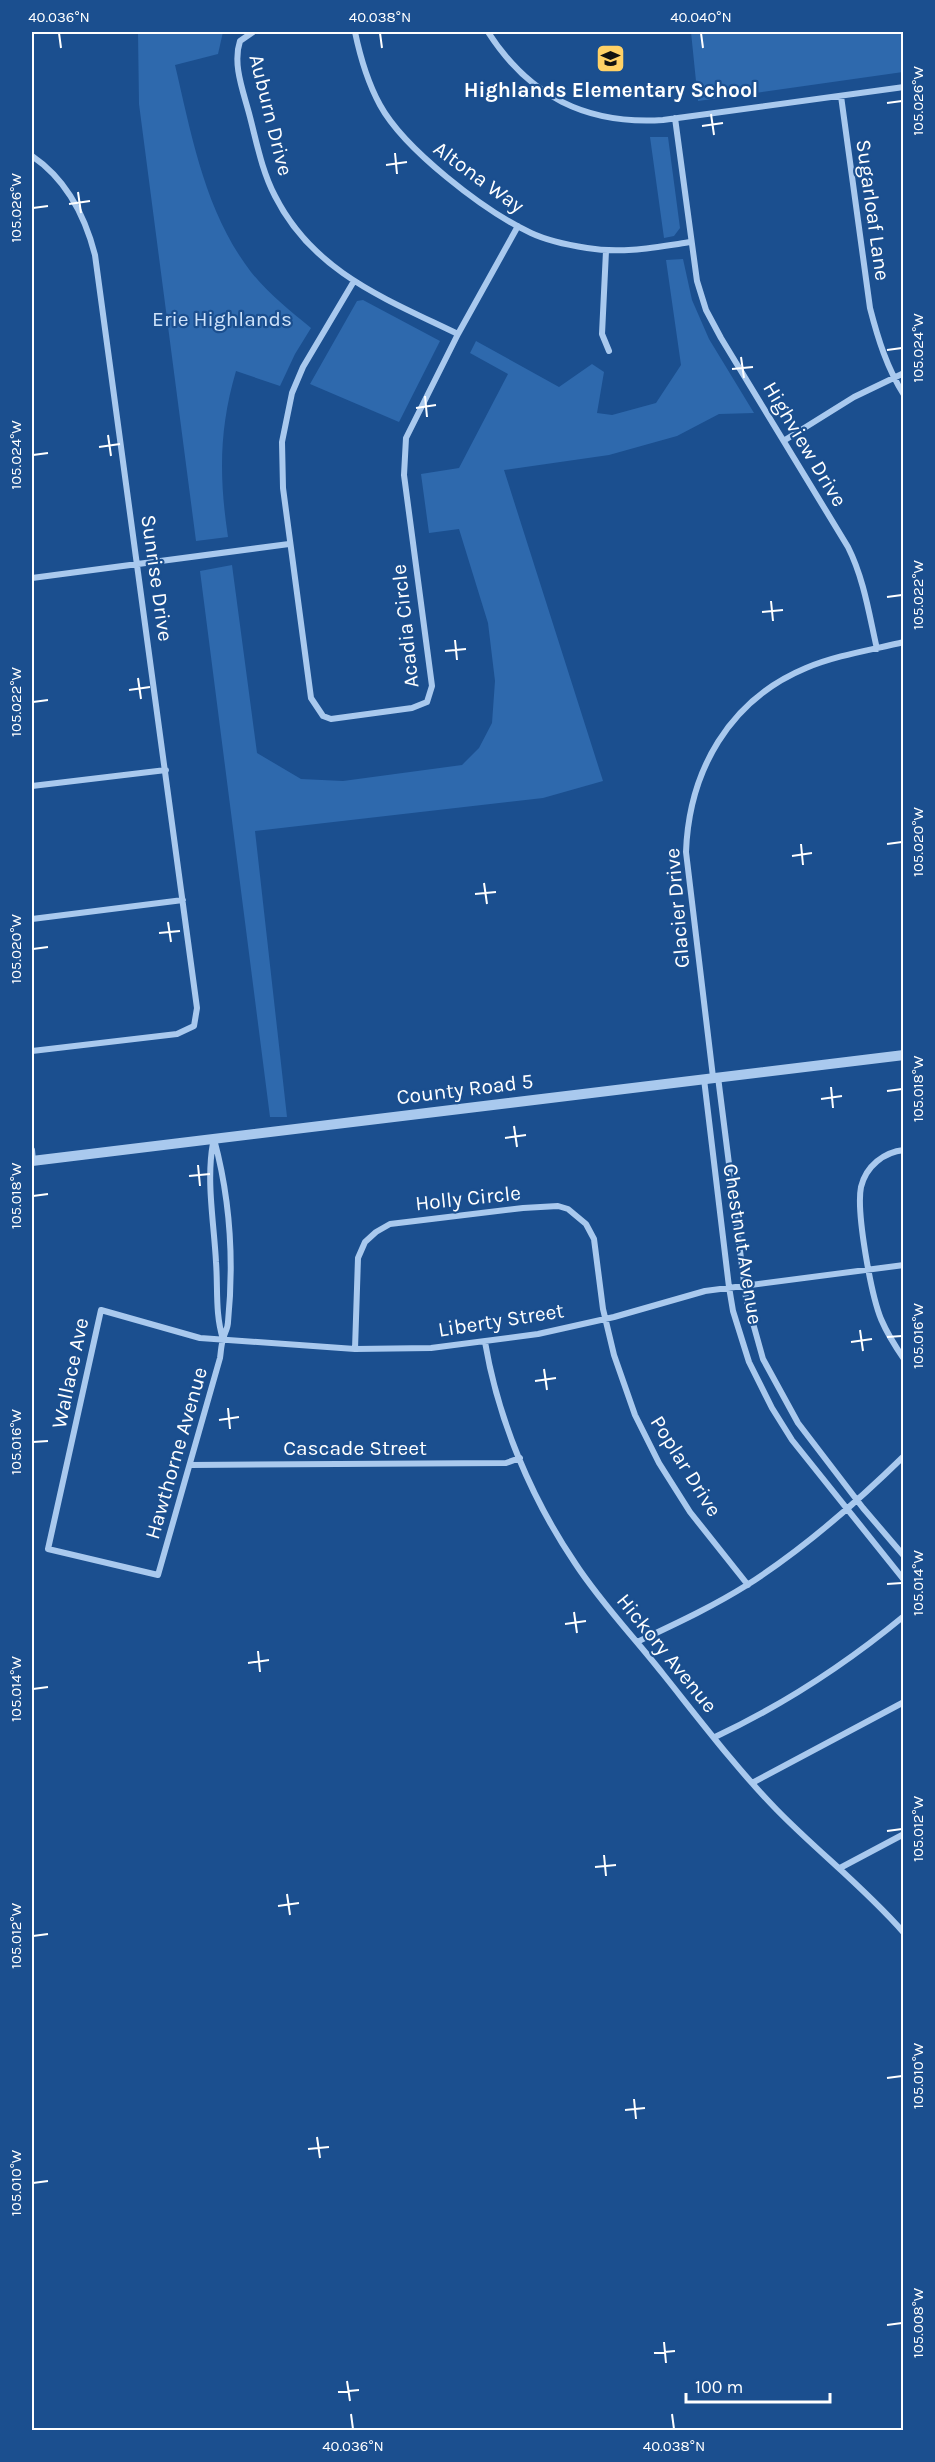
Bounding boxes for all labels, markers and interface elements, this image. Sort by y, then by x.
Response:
text: 40.036°N [28,8,90,26]
text: 40.038°N [349,8,411,26]
text: 40.040°N [670,8,732,26]
school or university icon: Highlands Elementary School [595,43,627,75]
street label: Auburn Drive [244,52,298,178]
text: 105.026°W [909,66,927,136]
place label: Highlands Elementary School [464,78,758,102]
street label: Altona Way [429,136,529,218]
street label: Sugarloaf Lane [851,138,895,282]
text: 105.026°W [7,173,25,243]
park label: Erie Highlands [152,307,292,331]
text: 105.024°W [909,313,927,383]
street label: Highview Drive [758,377,852,511]
text: 105.024°W [7,420,25,490]
street label: Sunrise Drive [136,513,178,643]
text: 105.022°W [909,560,927,630]
street label: Acadia Circle [387,563,423,689]
text: 105.022°W [7,667,25,737]
text: 105.020°W [909,806,927,877]
street label: Glacier Drive [660,847,694,969]
text: 105.020°W [7,913,25,984]
text: 105.018°W [909,1055,927,1122]
street label: County Road 5 [395,1069,535,1109]
text: 105.018°W [7,1162,25,1229]
street label: Chestnut Avenue [718,1162,768,1326]
street label: Holly Circle [414,1181,522,1215]
street label: Liberty Street [436,1298,566,1342]
text: 105.016°W [909,1302,927,1369]
street label: Wallace Ave [47,1315,93,1431]
street label: Hawthorne Avenue [140,1364,212,1542]
text: 105.016°W [7,1408,25,1475]
street label: Poplar Drive [645,1411,727,1521]
street label: Cascade Street [283,1436,427,1460]
text: 105.014°W [909,1550,927,1616]
street label: Hickory Avenue [612,1589,722,1717]
text: 105.014°W [7,1656,25,1722]
text: 105.012°W [909,1795,927,1862]
text: 105.012°W [7,1902,25,1969]
text: 105.010°W [909,2042,927,2109]
text: 105.010°W [7,2149,25,2216]
text: 105.008°W [909,2287,927,2358]
scale bar [686,2366,830,2404]
text: 100 m [695,2376,743,2398]
text: 40.036°N [322,2437,384,2455]
text: 40.038°N [643,2437,705,2455]

